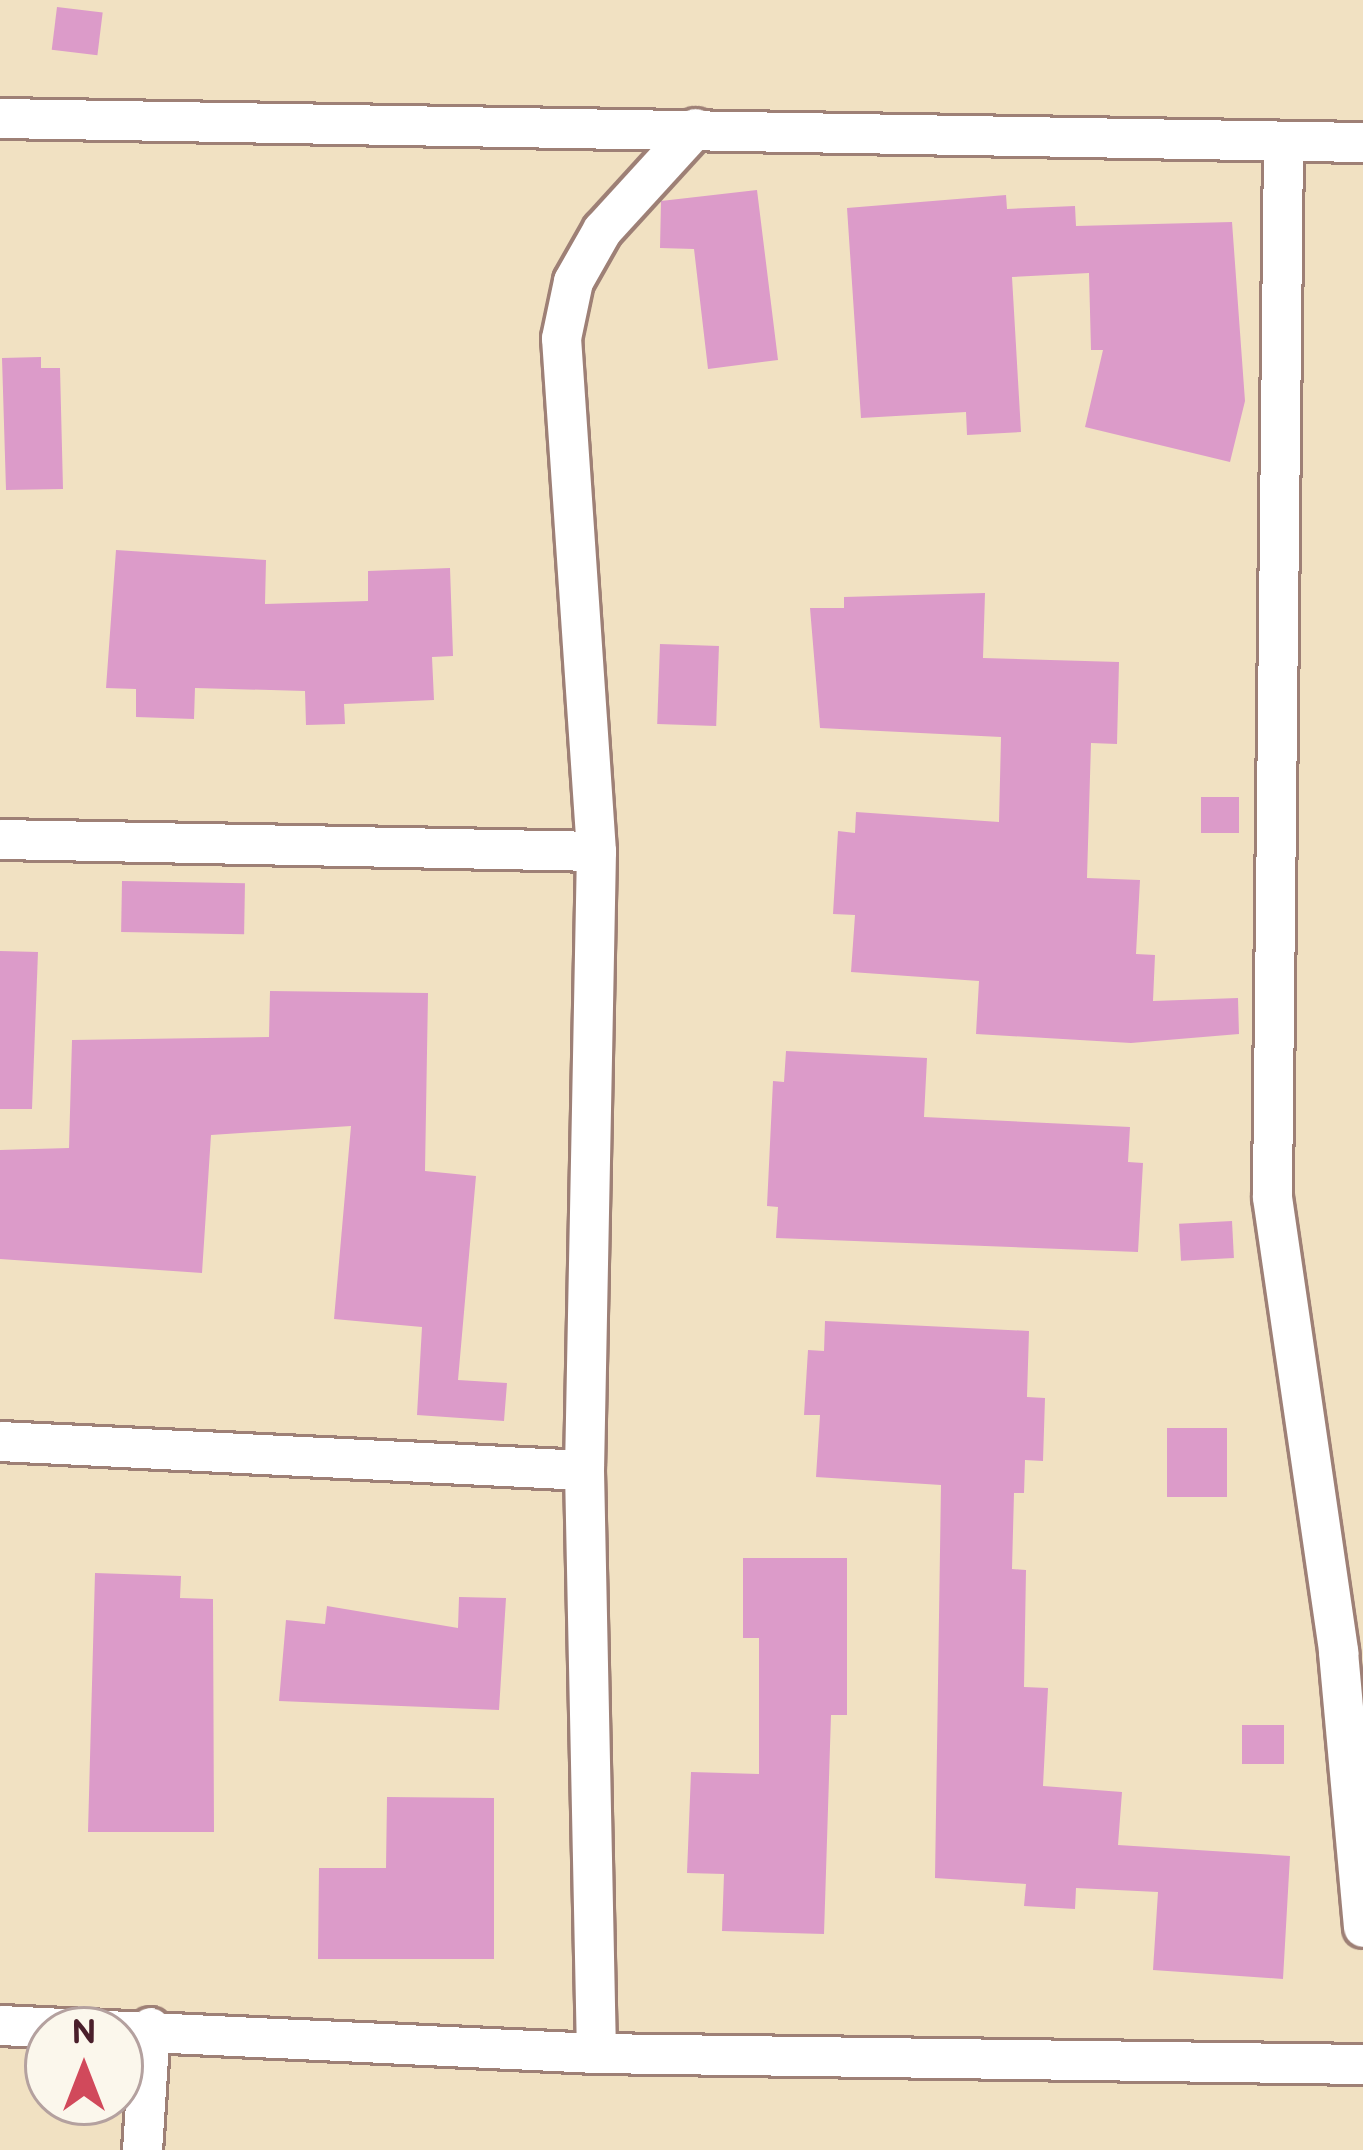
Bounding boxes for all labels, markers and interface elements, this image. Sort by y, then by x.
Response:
north arrow [24,2006,144,2126]
text: N [72,2013,96,2053]

